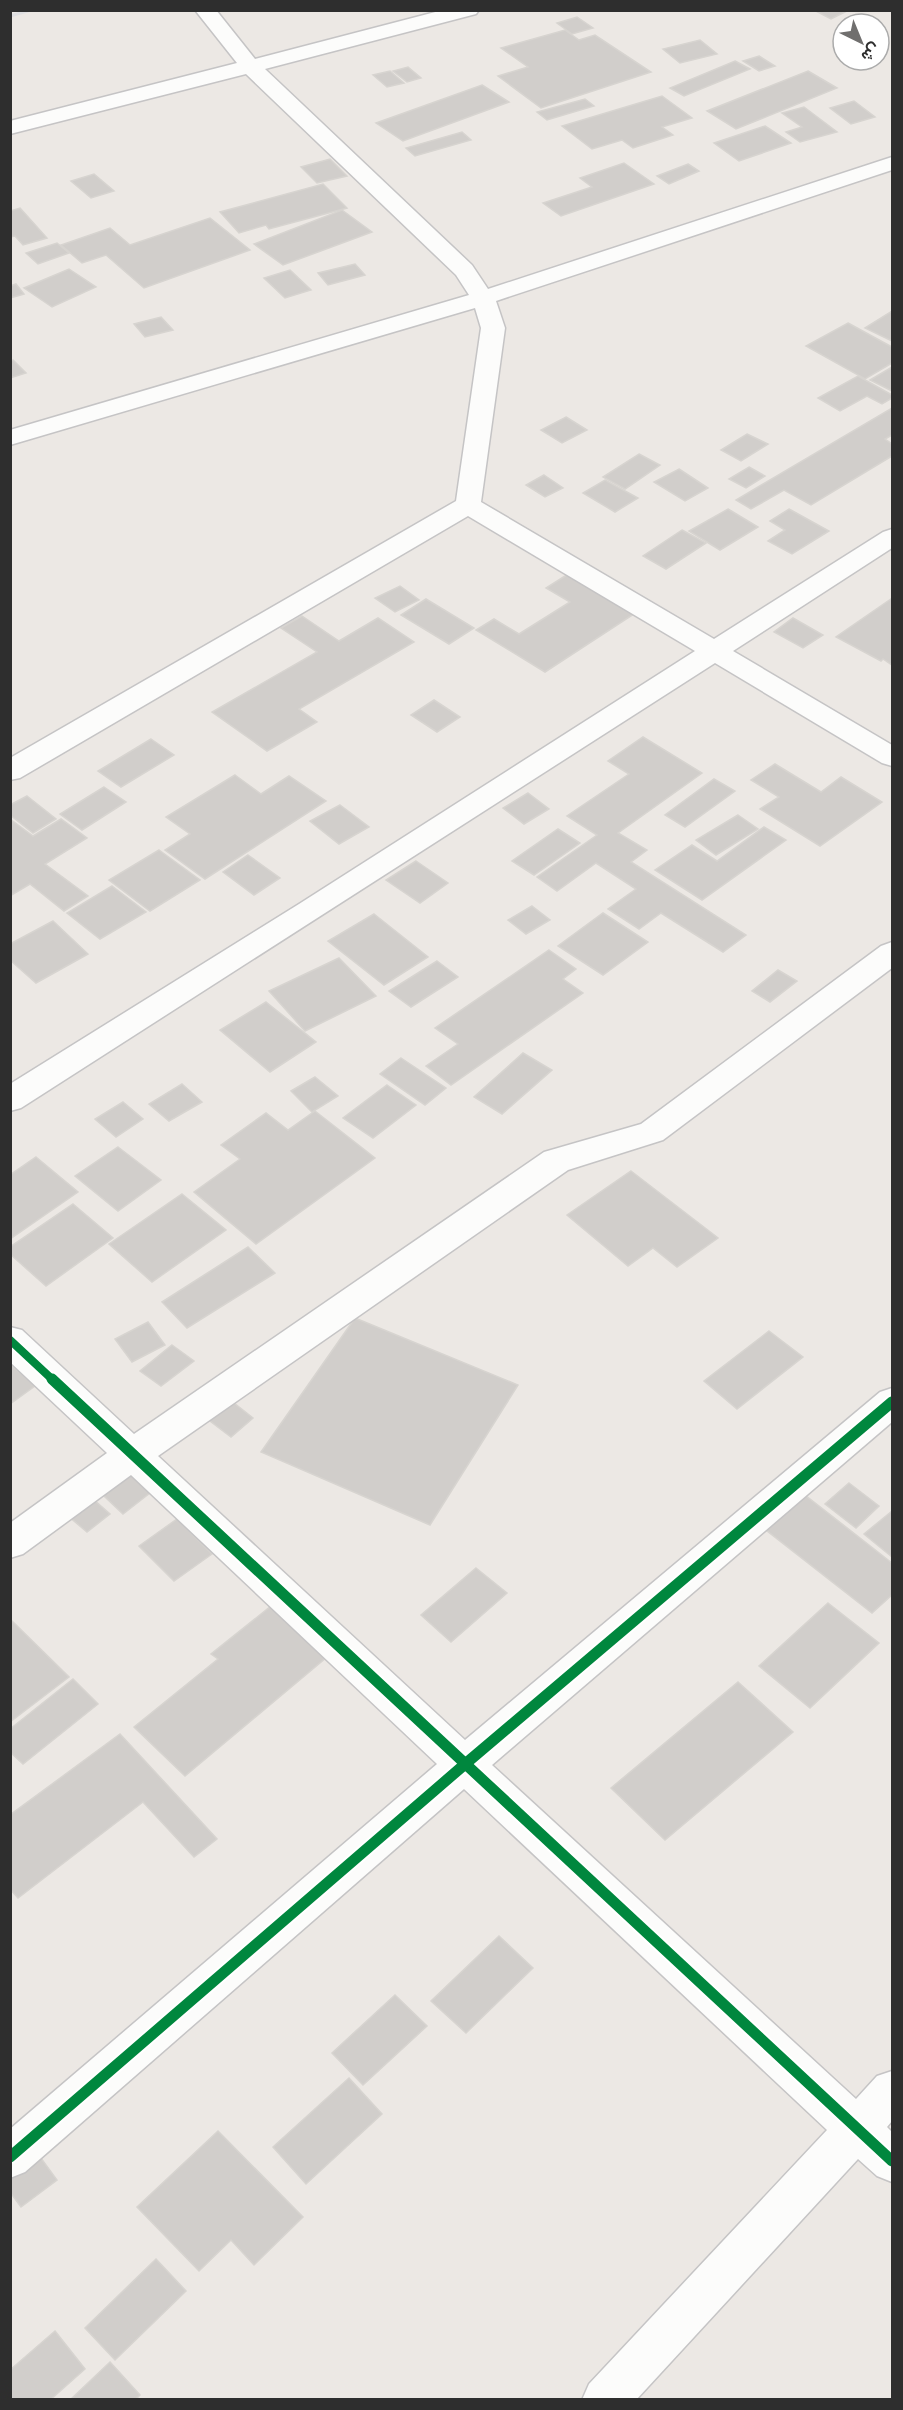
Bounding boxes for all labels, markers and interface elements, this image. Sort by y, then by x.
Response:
north arrow [831,12,891,72]
text: ش [857,38,885,67]

